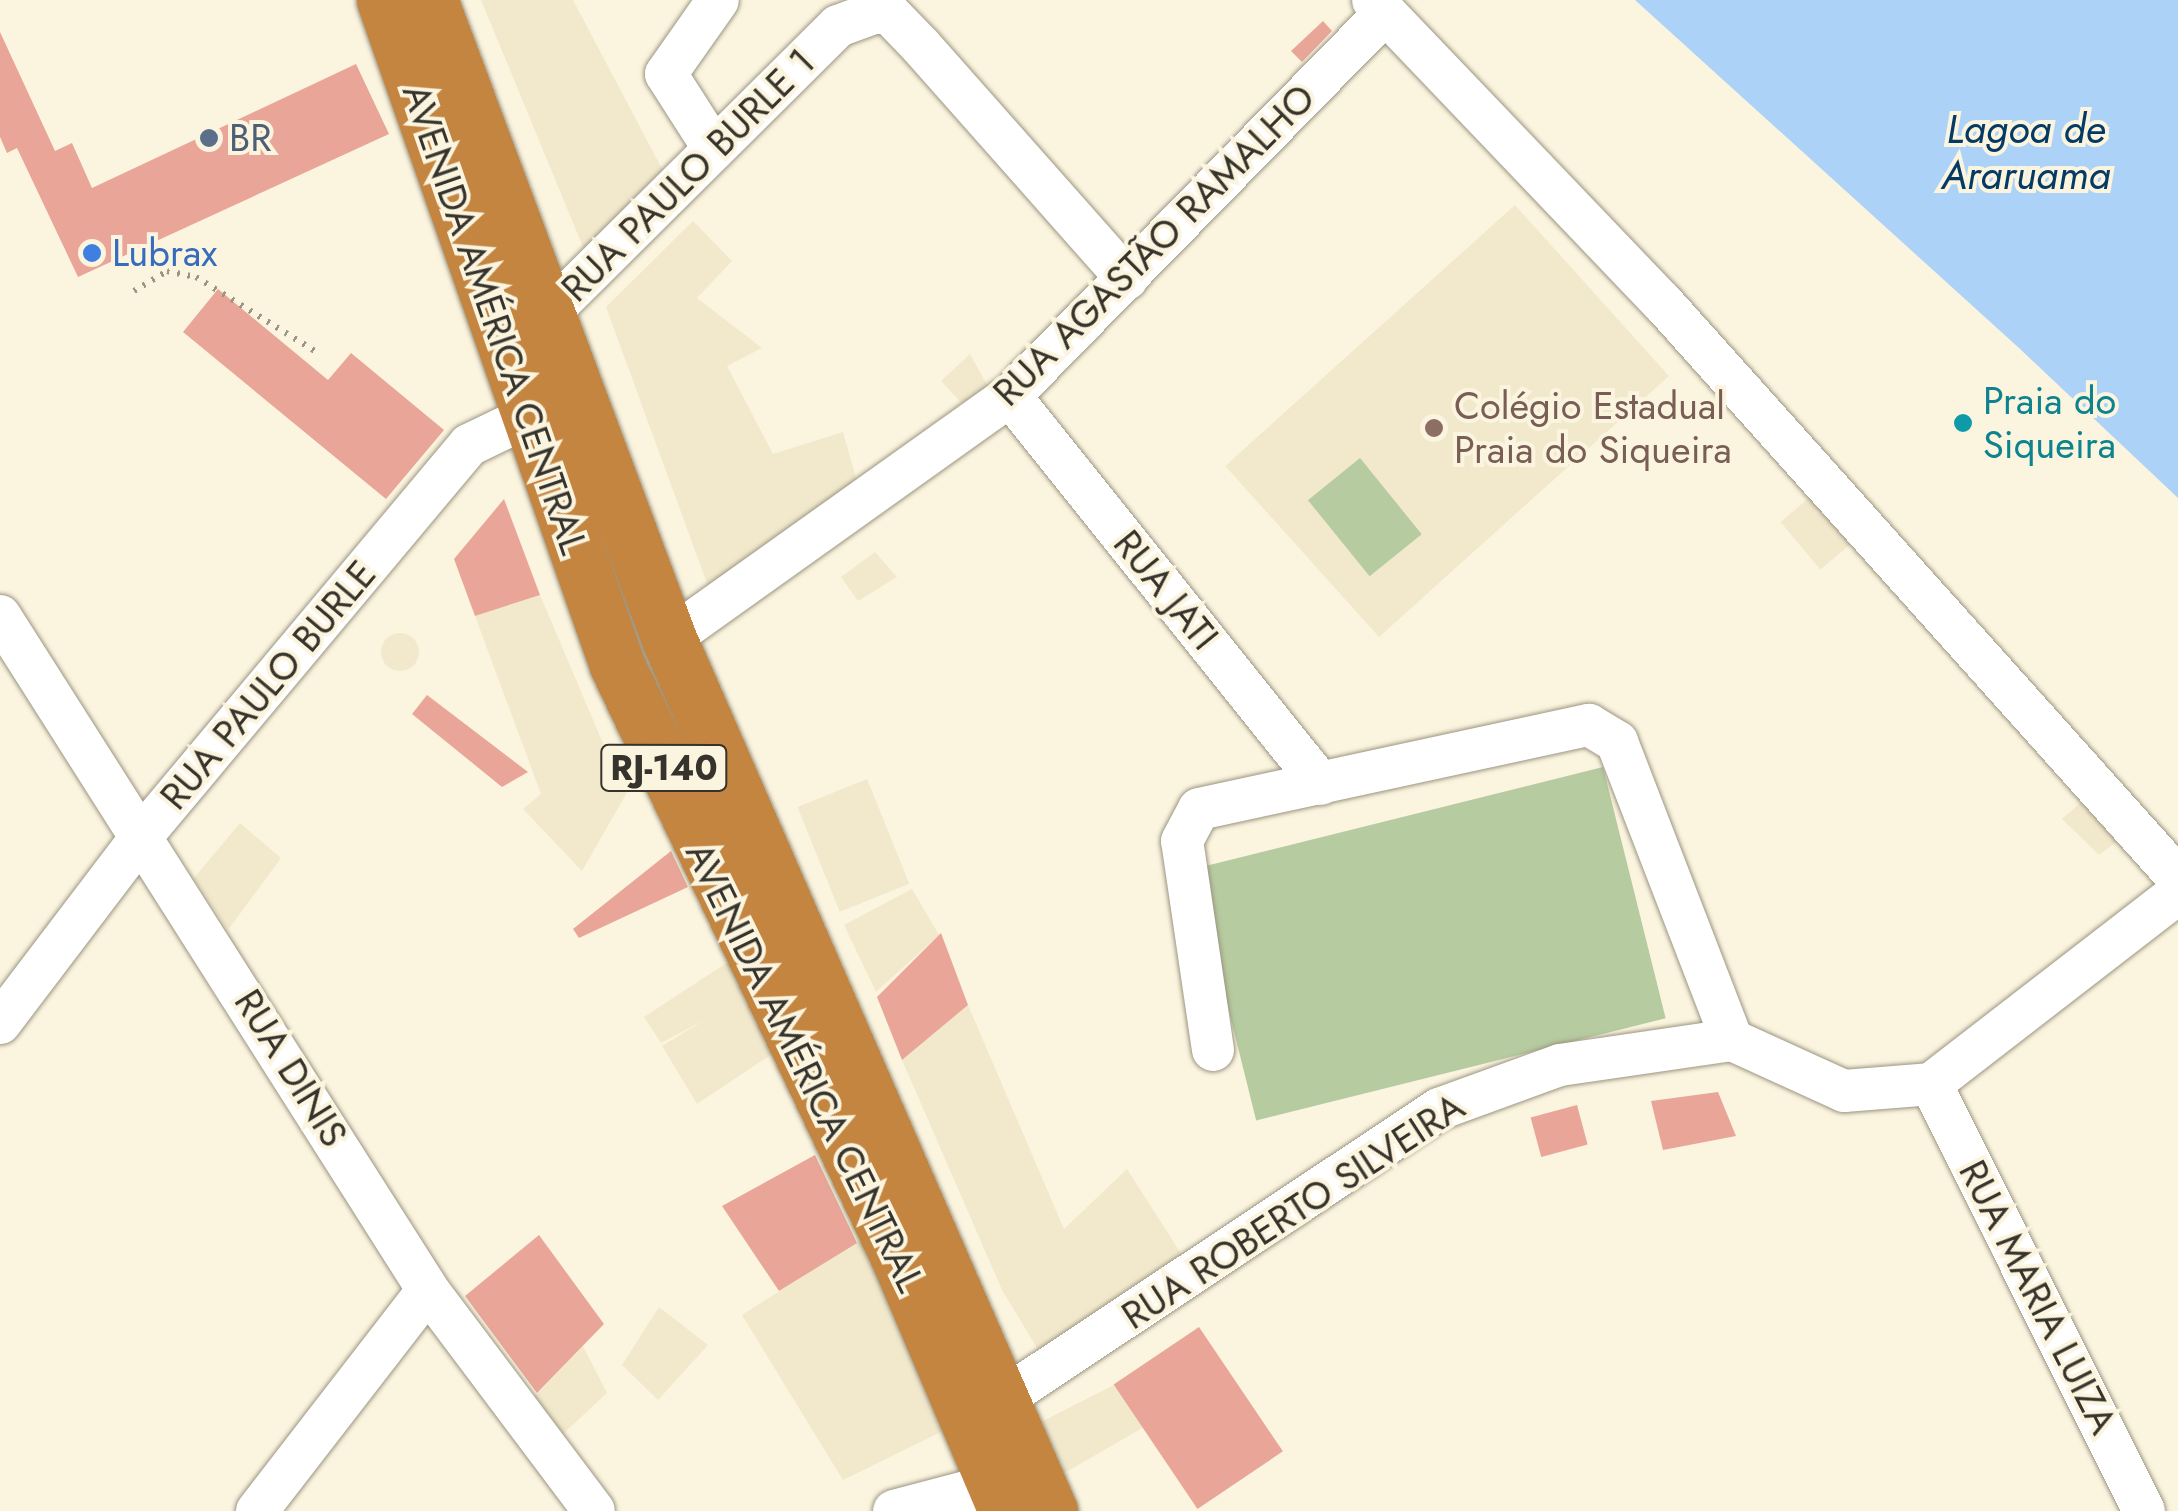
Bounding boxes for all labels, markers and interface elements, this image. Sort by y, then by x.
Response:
street label: RUA PAULO BURLE 1 [552,39,824,311]
street label: RUA AGASTÃO RAMALHO [984,75,1324,415]
street label: AVENIDA AMÉRICA CENTRAL [393,78,597,560]
water label: Lagoa de Araruama [1941,105,2111,199]
place label: BR [229,115,271,161]
marker: BR [198,127,220,149]
place label: Lubrax [112,230,217,276]
marker: Lubrax [81,242,103,264]
place label: Praia do Siqueira [1983,378,2116,468]
place label: Colégio Estadual Praia do Siqueira [1454,383,1732,472]
marker: Praia do Siqueira [1952,412,1974,434]
marker: Colégio Estadual Praia do Siqueira [1423,417,1445,439]
street label: RUA JATI [1104,521,1228,659]
street label: RUA PAULO BURLE [151,552,385,818]
road number: RJ-140 [599,738,729,798]
street label: AVENIDA AMÉRICA CENTRAL [676,835,934,1299]
street label: RUA DINIS [225,981,357,1155]
street label: RUA ROBERTO SILVEIRA [1113,1083,1473,1339]
street label: RUA MARIA LUIZA [1949,1153,2127,1441]

